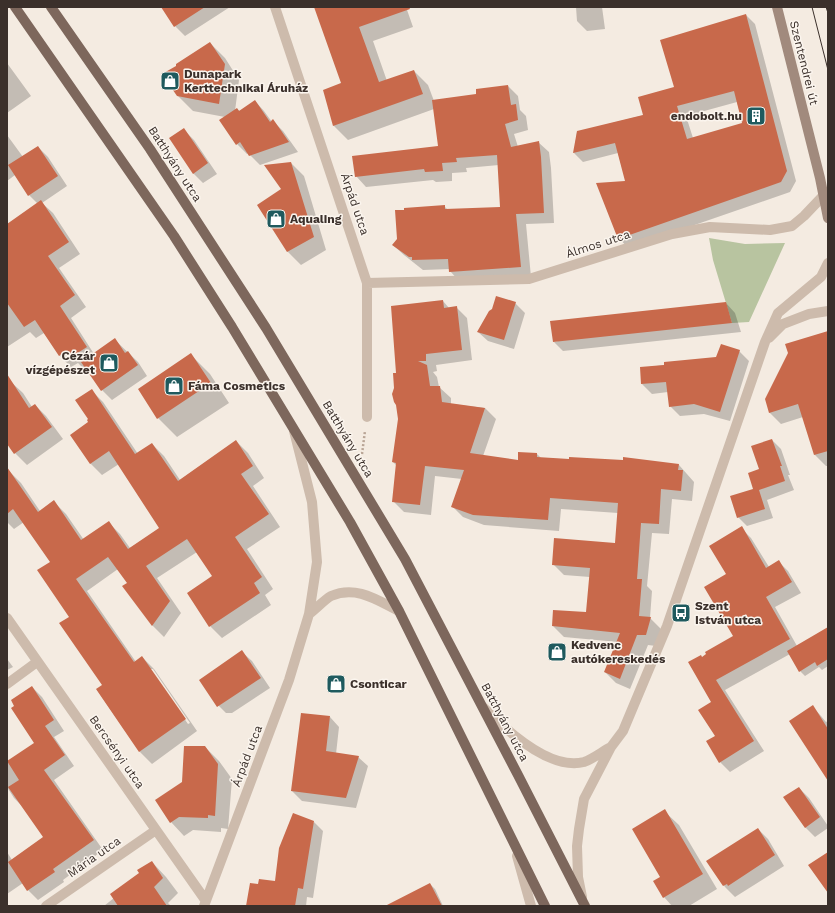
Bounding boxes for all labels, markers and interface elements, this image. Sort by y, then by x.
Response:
street label: Szentendrei út [787,19,821,107]
place label: Dunapark Kerttechnikai Áruház [184,67,308,95]
shop icon: Dunapark Kerttechnikai Áruház [159,70,181,92]
building icon: endobolt.hu [745,105,767,127]
place label: endobolt.hu [671,109,742,123]
street label: Batthyány utca [145,124,205,204]
street label: Árpád utca [338,171,372,237]
shop icon: Aqualing [265,208,287,230]
place label: Aqualing [290,212,342,226]
street label: Álmos utca [564,227,632,261]
place label: Cézár vízgépészet [25,349,96,377]
shop icon: Cézár vízgépészet [98,352,120,374]
shop icon: Fáma Cosmetics [163,375,185,397]
place label: Fáma Cosmetics [188,379,286,393]
street label: Batthyány utca [320,398,376,480]
place label: Szent István utca [695,599,761,627]
bus stop icon: Szent István utca [670,602,692,624]
place label: Kedvenc autókereskedés [571,638,666,666]
shop icon: Kedvenc autókereskedés [546,641,568,663]
shop icon: Csonticar [325,673,347,695]
place label: Csonticar [350,677,408,691]
street label: Batthyány utca [478,680,532,764]
street label: Bercsényi utca [87,713,148,791]
street label: Árpád utca [229,723,265,789]
street label: Mária utca [65,833,123,880]

